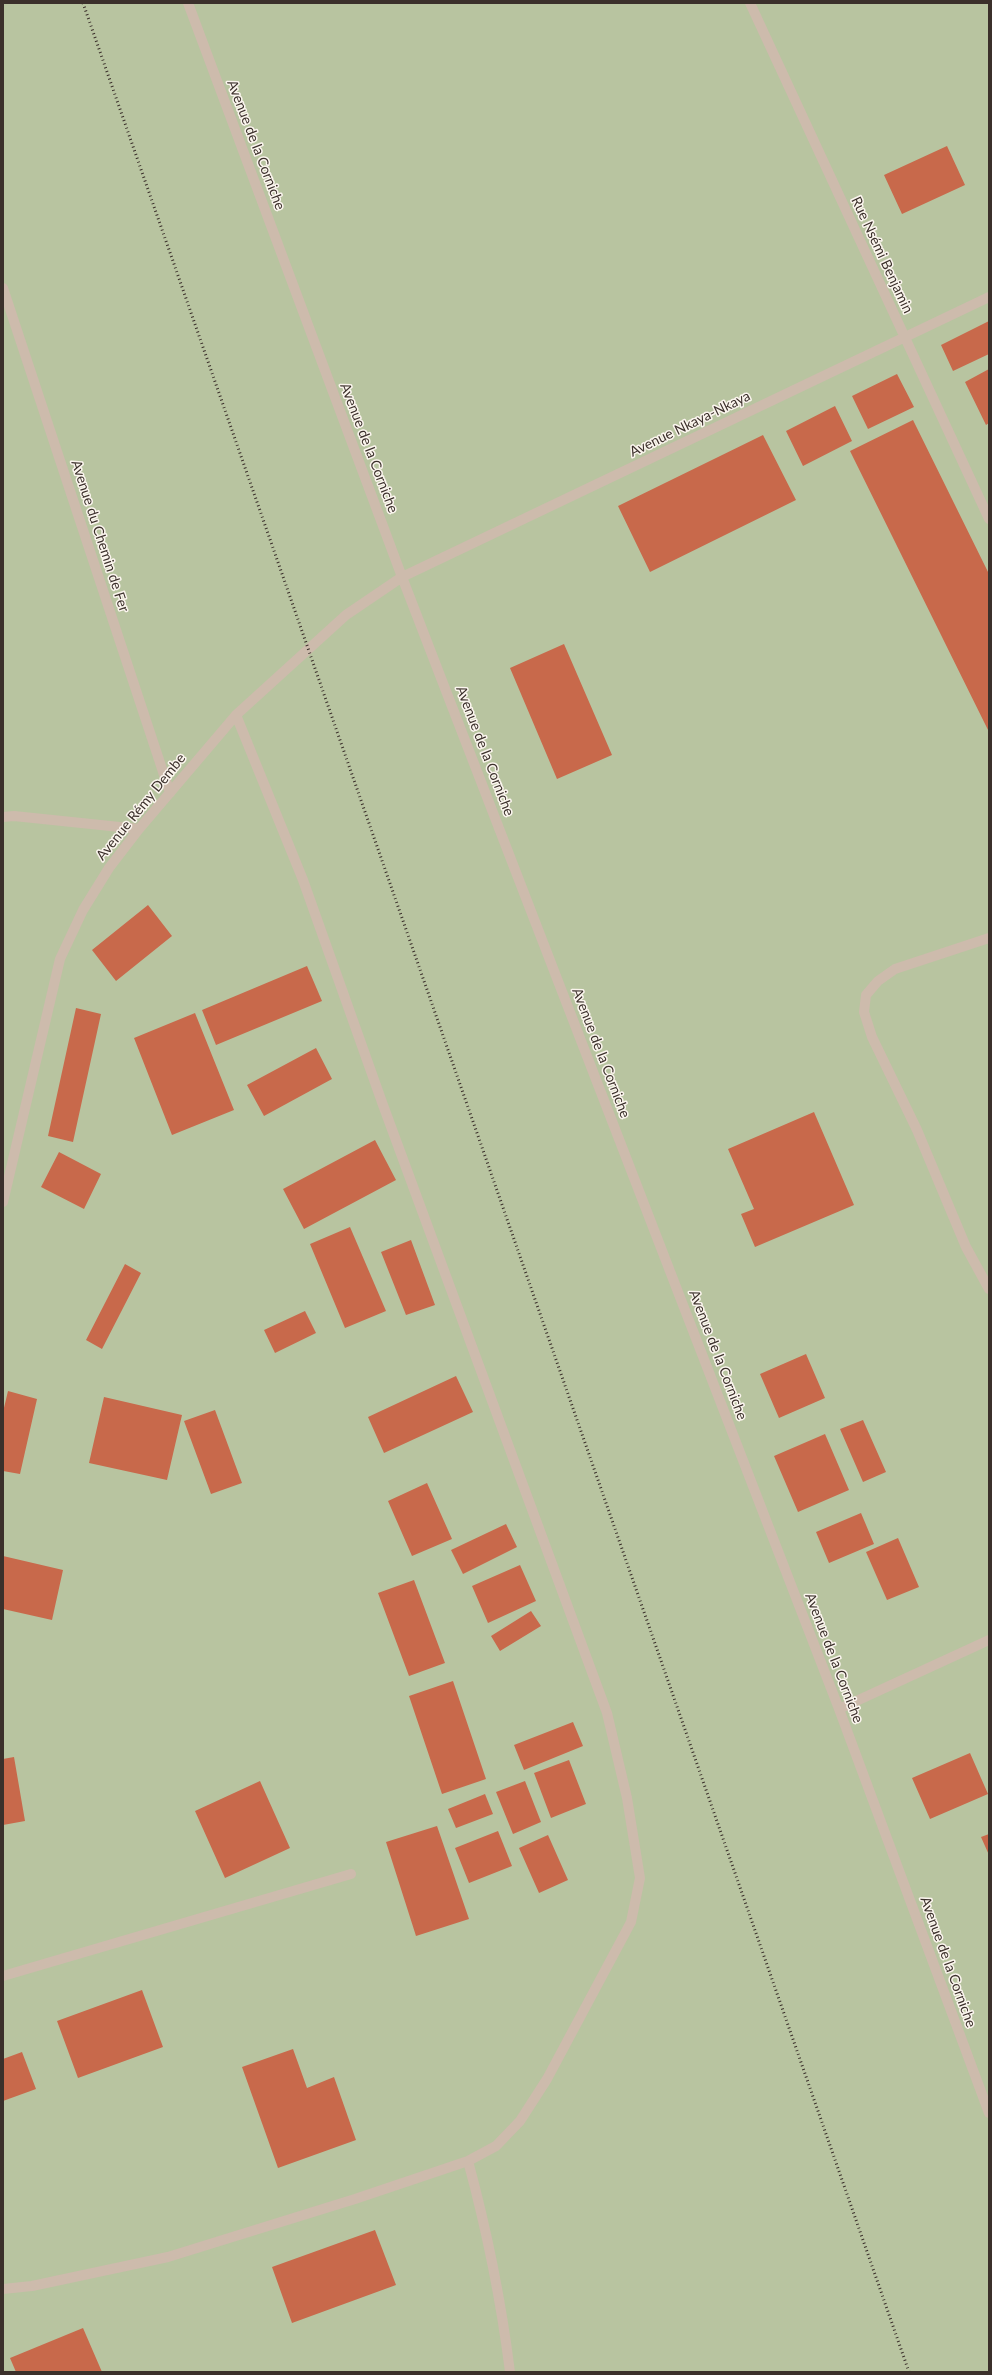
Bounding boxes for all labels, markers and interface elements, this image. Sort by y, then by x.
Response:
street label: Avenue de la Corniche [223,78,289,212]
street label: Rue Nsémi Benjamin [848,194,916,316]
street label: Avenue de la Corniche [336,381,402,515]
street label: Avenue Nkaya-Nkaya [627,387,753,461]
street label: Avenue du Chemin de Fer [68,458,132,614]
street label: Avenue de la Corniche [452,684,518,818]
street label: Avenue Rémy Dembe [93,750,189,864]
street label: Avenue de la Corniche [568,986,634,1120]
street label: Avenue de la Corniche [685,1288,751,1422]
street label: Avenue de la Corniche [801,1591,867,1725]
street label: Avenue de la Corniche [917,1894,979,2030]

